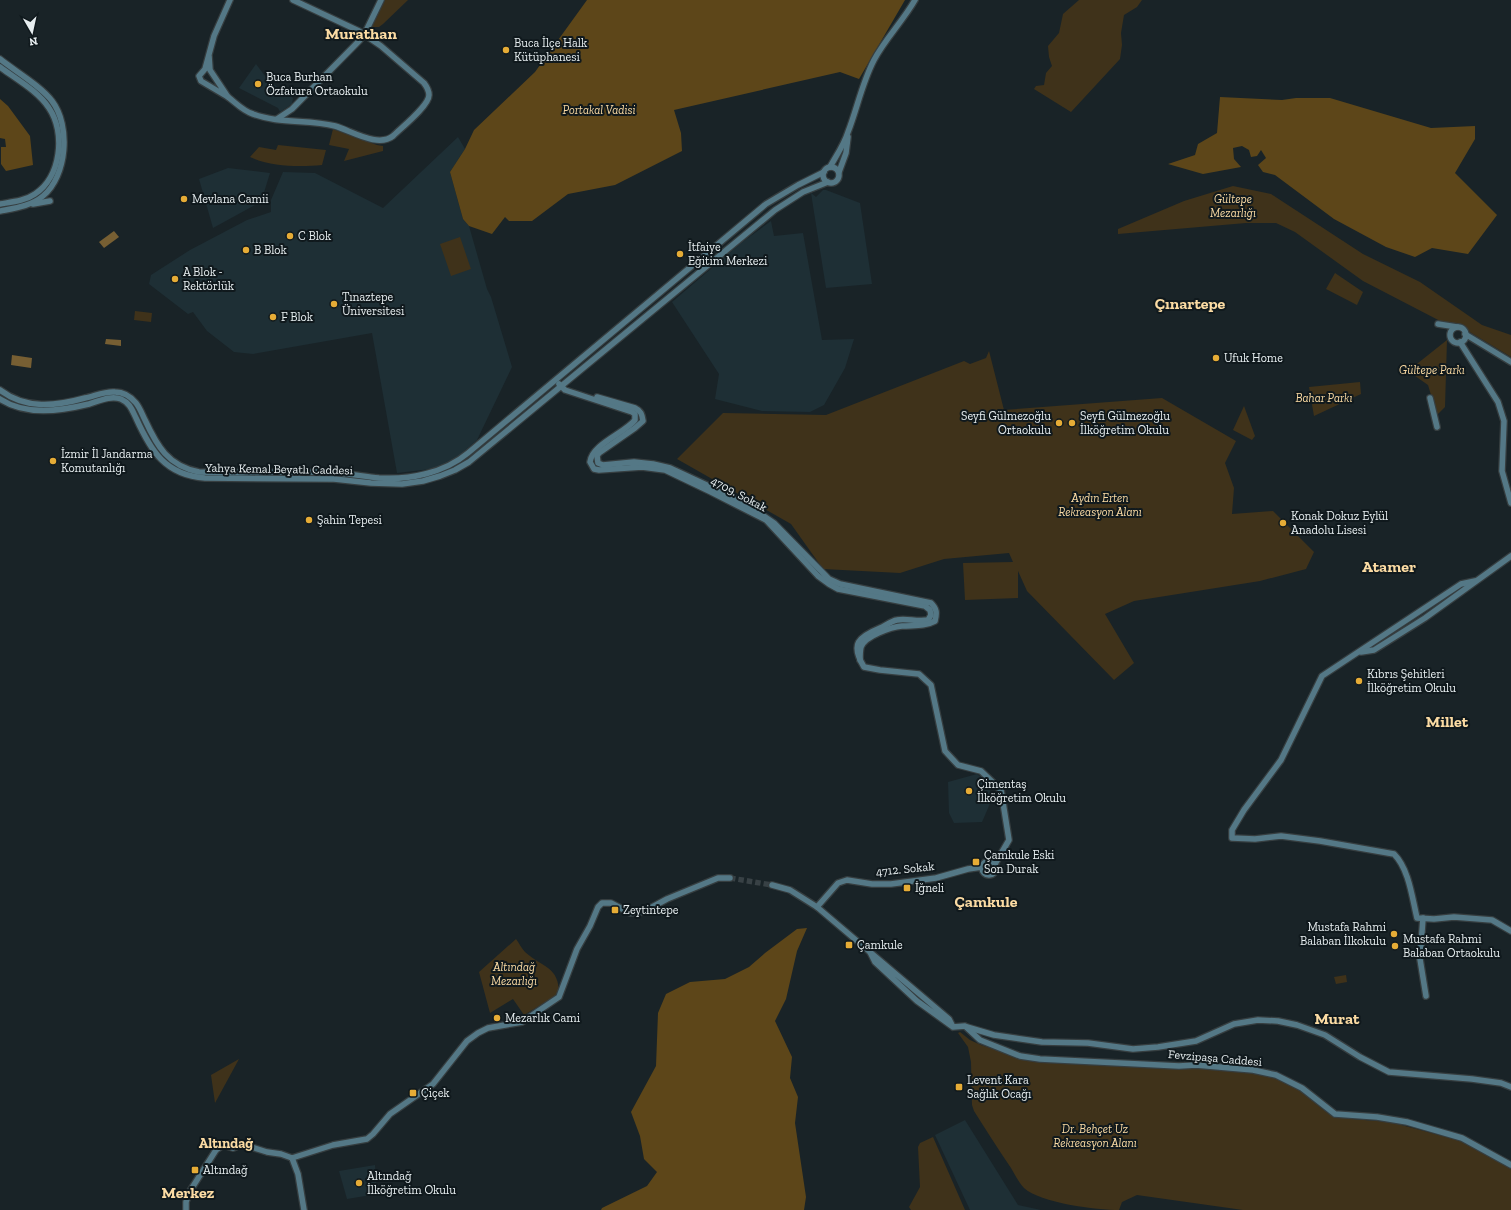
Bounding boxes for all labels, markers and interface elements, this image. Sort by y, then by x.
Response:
north arrow [12,12,52,52]
district label: Murathan [325,24,397,43]
text: N [28,34,39,49]
place label: Buca İlçe Halk Kütüphanesi [514,36,588,64]
marker: Buca İlçe Halk Kütüphanesi [501,45,511,55]
place label: Buca Burhan Özfatura Ortaokulu [266,70,368,98]
marker: Buca Burhan Özfatura Ortaokulu [253,79,263,89]
park label: Portakal Vadisi [562,103,636,117]
place label: Mevlana Camii [192,192,269,206]
park label: Gültepe Mezarlığı [1210,192,1256,220]
marker: Mevlana Camii [179,194,189,204]
place label: C Blok [298,229,332,243]
marker: C Blok [285,231,295,241]
place label: İtfaiye Eğitim Merkezi [688,240,768,268]
place label: B Blok [254,243,287,257]
marker: B Blok [241,245,251,255]
marker: İtfaiye Eğitim Merkezi [675,249,685,259]
place label: A Blok - Rektörlük [183,265,235,293]
marker: A Blok - Rektörlük [170,274,180,284]
place label: Tınaztepe Üniversitesi [342,290,405,318]
district label: Çınartepe [1155,294,1226,313]
marker: Tınaztepe Üniversitesi [329,299,339,309]
place label: F Blok [281,310,314,324]
marker: F Blok [268,312,278,322]
place label: Ufuk Home [1224,351,1283,365]
marker: Ufuk Home [1211,353,1221,363]
park label: Gültepe Parkı [1399,363,1465,377]
park label: Bahar Parkı [1295,391,1353,405]
place label: Seyfi Gülmezoğlu Ortaokulu [961,409,1051,437]
place label: Seyfi Gülmezoğlu İlköğretim Okulu [1080,409,1170,437]
marker: Seyfi Gülmezoğlu Ortaokulu [1054,418,1064,428]
marker: Seyfi Gülmezoğlu İlköğretim Okulu [1067,418,1077,428]
place label: İzmir İl Jandarma Komutanlığı [61,447,153,475]
marker: İzmir İl Jandarma Komutanlığı [48,456,58,466]
street label: Yahya Kemal Beyatlı Caddesi [204,461,354,477]
street label: 4709. Sokak [709,473,770,515]
park label: Aydın Erten Rekreasyon Alanı [1058,491,1142,519]
place label: Konak Dokuz Eylül Anadolu Lisesi [1291,509,1388,537]
place label: Şahin Tepesi [317,513,382,527]
marker: Şahin Tepesi [304,515,314,525]
marker: Konak Dokuz Eylül Anadolu Lisesi [1278,518,1288,528]
district label: Atamer [1362,557,1416,576]
place label: Kıbrıs Şehitleri İlköğretim Okulu [1367,667,1456,695]
marker: Kıbrıs Şehitleri İlköğretim Okulu [1354,676,1364,686]
district label: Millet [1426,712,1469,731]
place label: Çimentaş İlköğretim Okulu [977,777,1066,805]
marker: Çimentaş İlköğretim Okulu [964,786,974,796]
place label: Çamkule Eski Son Durak [984,848,1055,876]
marker: Çamkule Eski Son Durak [971,857,981,867]
street label: 4712. Sokak [875,859,936,879]
place label: İğneli [915,881,945,895]
marker: İğneli [902,883,912,893]
district label: Çamkule [955,892,1018,911]
place label: Zeytintepe [623,903,679,917]
marker: Zeytintepe [610,905,620,915]
place label: Mustafa Rahmi Balaban İlkokulu [1300,920,1387,948]
marker: Mustafa Rahmi Balaban İlkokulu [1389,929,1399,939]
place label: Mustafa Rahmi Balaban Ortaokulu [1403,932,1500,960]
place label: Çamkule [857,938,903,952]
marker: Çamkule [844,940,854,950]
marker: Mustafa Rahmi Balaban Ortaokulu [1390,941,1400,951]
park label: Altındağ Mezarlığı [491,960,537,988]
district label: Murat [1315,1009,1360,1028]
place label: Mezarlık Cami [505,1011,581,1025]
marker: Mezarlık Cami [492,1013,502,1023]
street label: Fevzipaşa Caddesi [1168,1047,1263,1069]
place label: Levent Kara Sağlık Ocağı [967,1073,1032,1101]
marker: Levent Kara Sağlık Ocağı [954,1082,964,1092]
place label: Çiçek [421,1086,450,1100]
marker: Çiçek [408,1088,418,1098]
park label: Dr. Behçet Uz Rekreasyon Alanı [1053,1122,1137,1150]
district label: Altındağ [199,1135,253,1152]
place label: Altındağ [203,1163,248,1177]
marker: Altındağ [190,1165,200,1175]
place label: Altındağ İlköğretim Okulu [367,1169,456,1197]
marker: Altındağ İlköğretim Okulu [354,1178,364,1188]
district label: Merkez [162,1183,215,1202]

